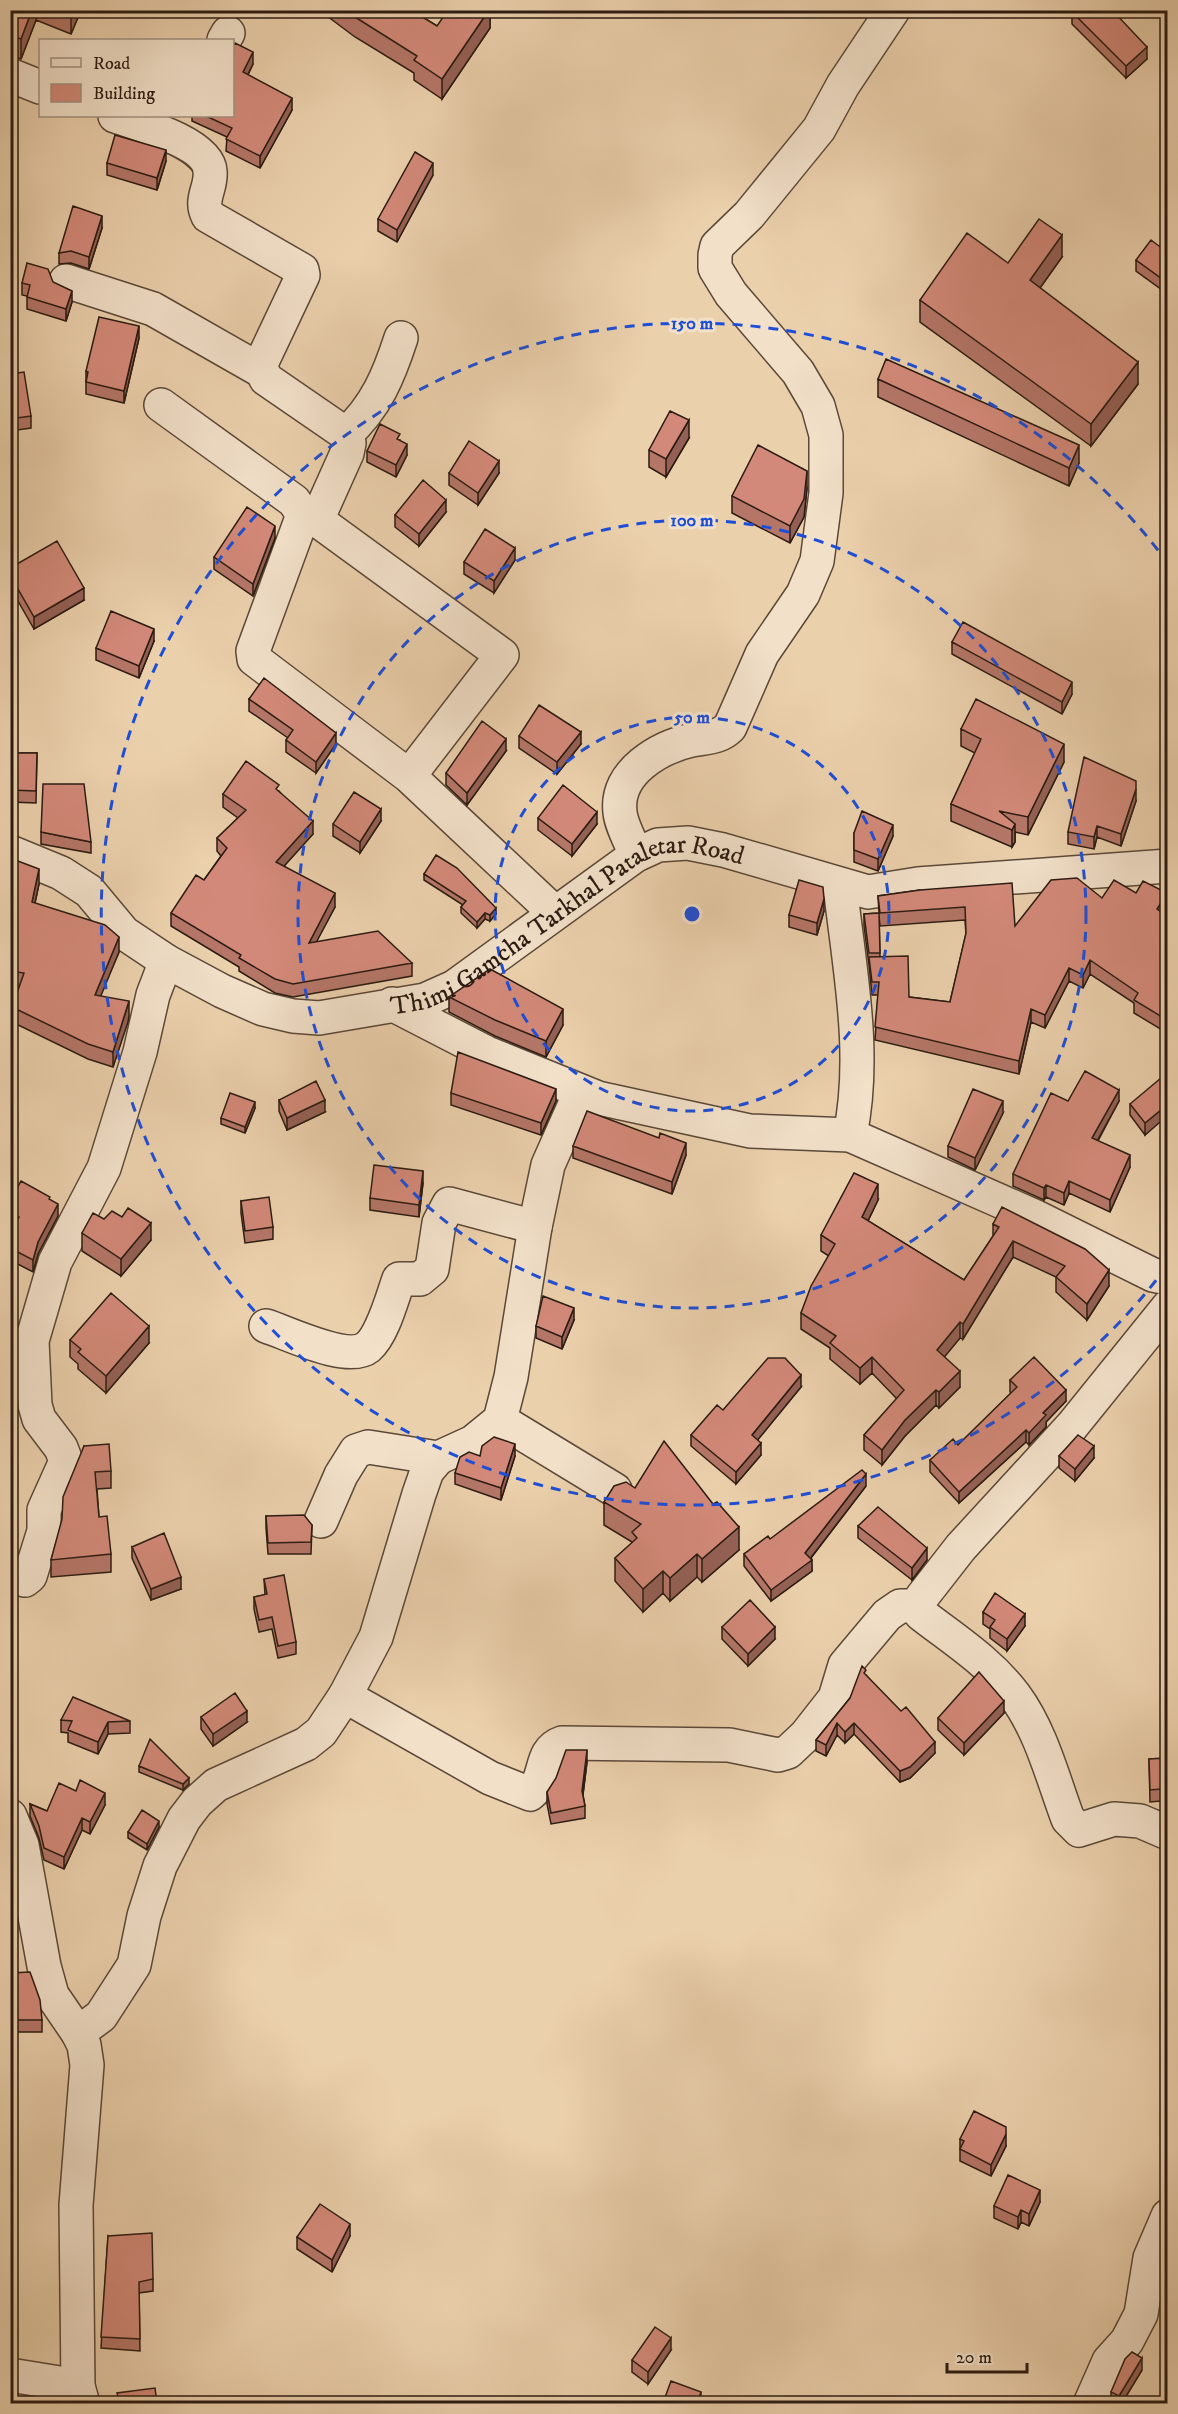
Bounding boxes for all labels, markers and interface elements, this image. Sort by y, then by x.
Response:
legend [39,39,234,117]
text: Road [93,53,130,75]
text: Building [93,83,155,105]
text: 150 m [671,313,714,335]
text: 100 m [670,510,714,532]
text: 50 m [673,707,710,729]
street label: Thimi Gamcha Tarkhal Pataletar Road [388,828,748,1024]
centre of rings [682,904,702,924]
scale bar [947,2336,1026,2374]
text: 20 m [956,2347,992,2369]

